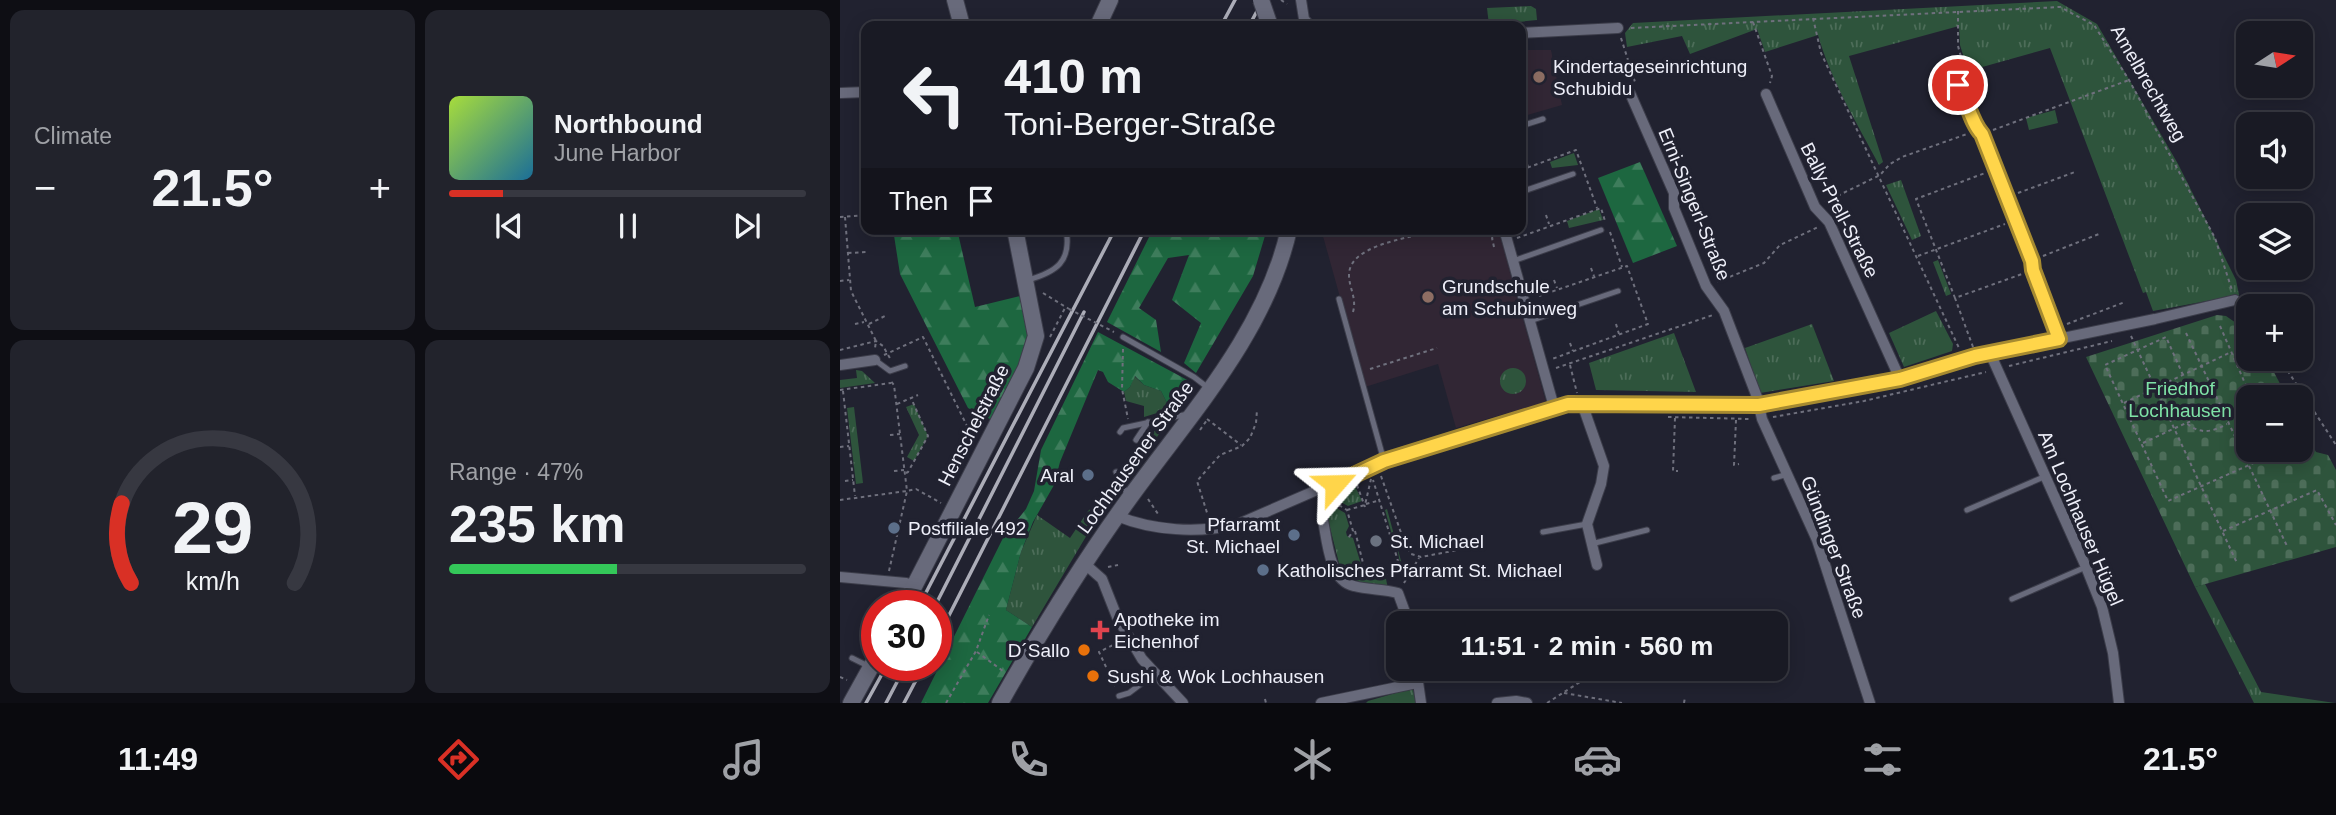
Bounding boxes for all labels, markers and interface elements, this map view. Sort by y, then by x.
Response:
street label: Amelbrechtweg [2107,21,2190,145]
north arrow [2236,21,2314,98]
map controls [2236,21,2313,462]
icon: left [889,49,980,140]
text: 410 m [1004,49,1143,103]
pin [1928,55,1988,115]
place label: Kindertageseinrichtung Schubidu [1553,56,1747,99]
icon: arrive [1939,66,1977,104]
marker: Kindertageseinrichtung Schubidu [1531,69,1547,85]
text: Toni-Berger-Straße [1004,106,1276,142]
text: Northbound [554,109,703,139]
button: sound [2236,112,2313,189]
text: Climate [34,123,112,149]
street label: Erni-Singerl-Straße [1654,125,1735,284]
street label: Bally-Prell-Straße [1796,139,1883,281]
text: June Harbor [554,140,681,166]
text: 21.5° [151,159,274,217]
text: − [34,167,56,209]
text: + [369,167,391,209]
icon: arrive [962,182,1000,220]
text: Then [889,186,948,216]
button: layers [2236,203,2313,280]
icon: previous [490,207,528,245]
icon: pause [609,207,647,245]
icon: next [728,207,766,245]
place label: Grundschule am Schubinweg [1442,276,1577,319]
marker: Grundschule am Schubinweg [1420,289,1436,305]
button: + [2236,294,2313,371]
street label: Henschelstraße [934,361,1013,489]
street label: Lochhausener Straße [1073,377,1198,537]
park label: Friedhof Lochhausen [2128,378,2232,421]
button: − [2236,385,2313,462]
street label: Am Lochhauser Hügel [2034,428,2127,609]
position arrow [1298,447,1372,521]
text: Range · 47% [449,459,583,485]
place label: Aral [1040,465,1074,486]
marker: Aral [1080,467,1096,483]
street label: Gündinger Straße [1797,473,1870,621]
text: 29 [172,487,253,568]
text: 235 km [449,495,625,553]
place label: Pfarramt St. Michael [1186,514,1281,557]
place label: Postfiliale 492 [908,518,1026,539]
marker: Postfiliale 492 [886,520,902,536]
marker: Pfarramt St. Michael [1286,527,1302,543]
place label: St. Michael [1390,531,1484,552]
marker: St. Michael [1368,533,1384,549]
place label: Katholisches Pfarramt St. Michael [1277,560,1562,581]
marker: Katholisches Pfarramt St. Michael [1255,562,1271,578]
text: km/h [185,566,240,594]
speed limit sign: 30 [861,590,952,681]
place label: Apotheke im Eichenhof [1114,609,1220,652]
marker: Apotheke im Eichenhof [1092,622,1108,638]
text: 11:51 · 2 min · 560 m [1461,631,1713,661]
place label: D´Sallo [1008,640,1070,661]
marker: D´Sallo [1076,642,1092,658]
place label: Sushi & Wok Lochhausen [1107,666,1324,687]
marker: Sushi & Wok Lochhausen [1085,668,1101,684]
icon: directions [434,735,483,784]
icon: music [719,735,768,784]
icon: phone [1004,735,1053,784]
icon: climate [1288,735,1337,784]
icon: car [1573,735,1622,784]
icon: filters [1858,735,1907,784]
text: 11:49 [118,741,198,777]
text: 21.5° [2143,741,2218,777]

